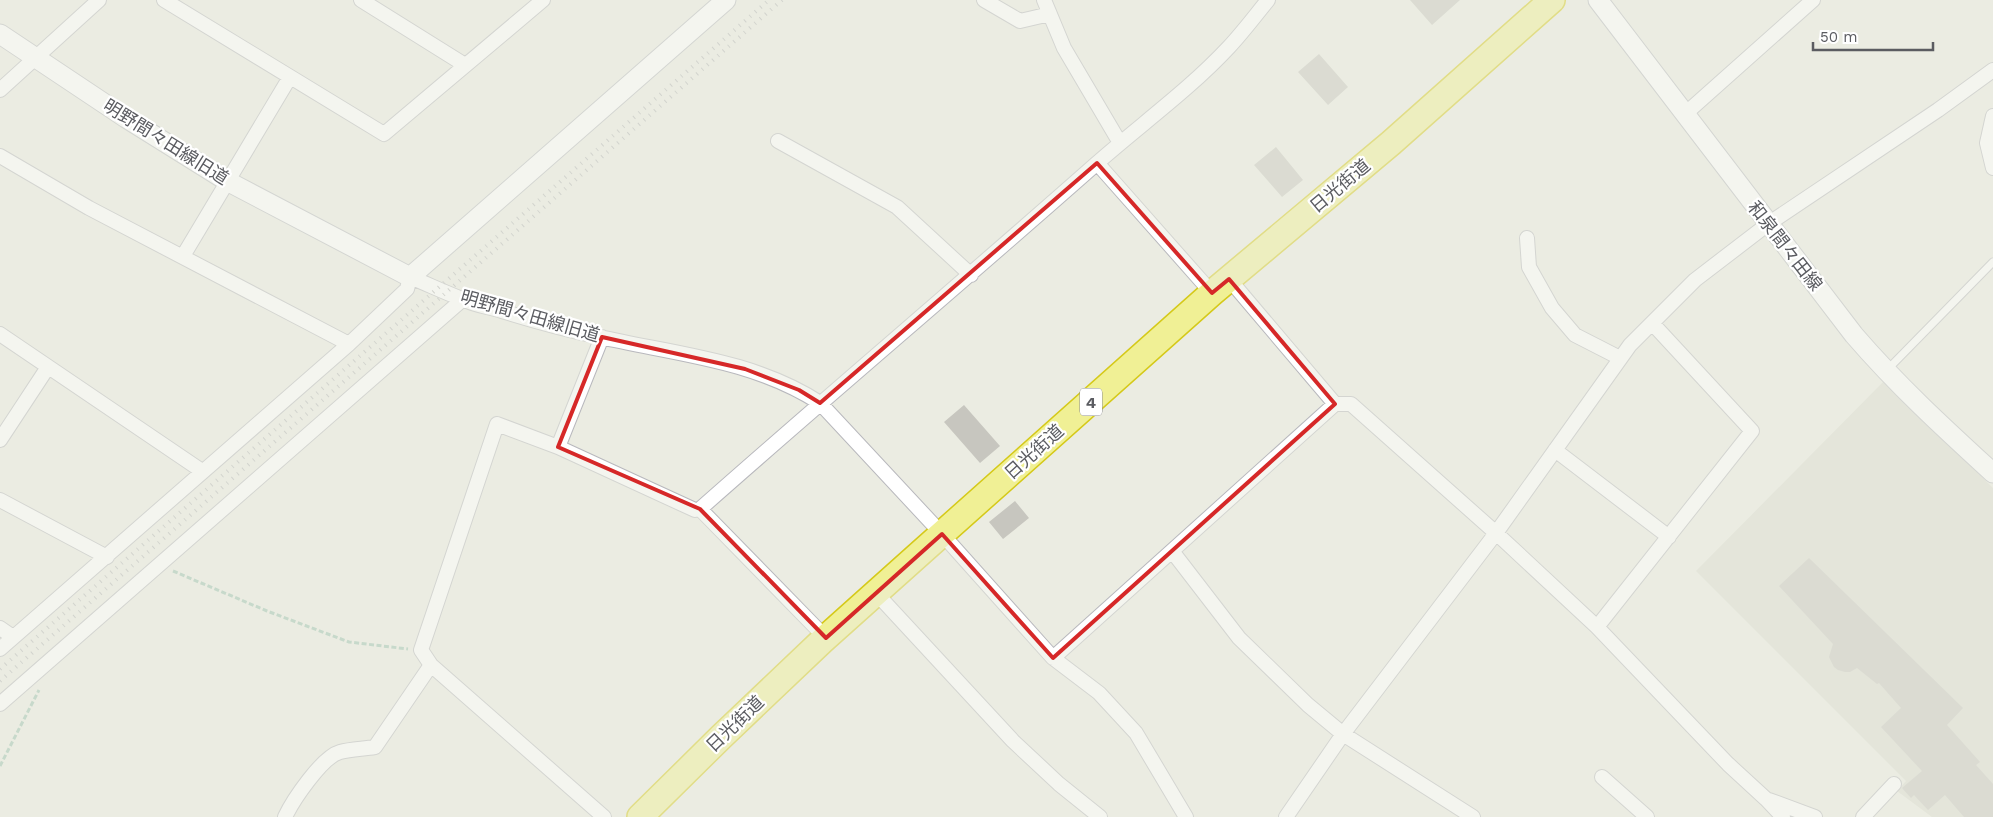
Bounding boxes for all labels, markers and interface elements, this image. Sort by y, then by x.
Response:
scale bar [1813,20,1933,52]
text: 50 m [1820,28,1857,46]
street label: 明野間々田線旧道 [100,95,233,189]
street label: 日光街道 [1305,154,1374,217]
street label: 和泉間々田線 [1744,197,1827,295]
street label: 明野間々田線旧道 [458,286,602,345]
road number: 4 [1080,388,1102,416]
street label: 日光街道 [1000,420,1067,484]
street label: 日光街道 [701,691,768,756]

